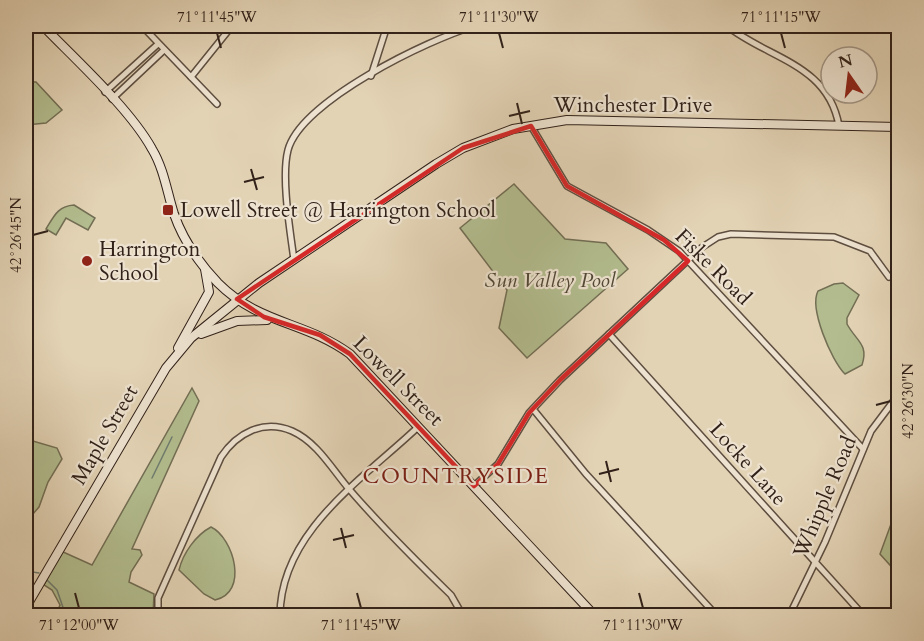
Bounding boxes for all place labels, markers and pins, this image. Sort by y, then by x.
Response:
place label: Lowell Street @ Harrington School [180,196,496,225]
marker: Lowell Street @ Harrington School [161,203,175,217]
place label: Harrington School [99,235,201,288]
marker: Harrington School [80,254,94,268]

